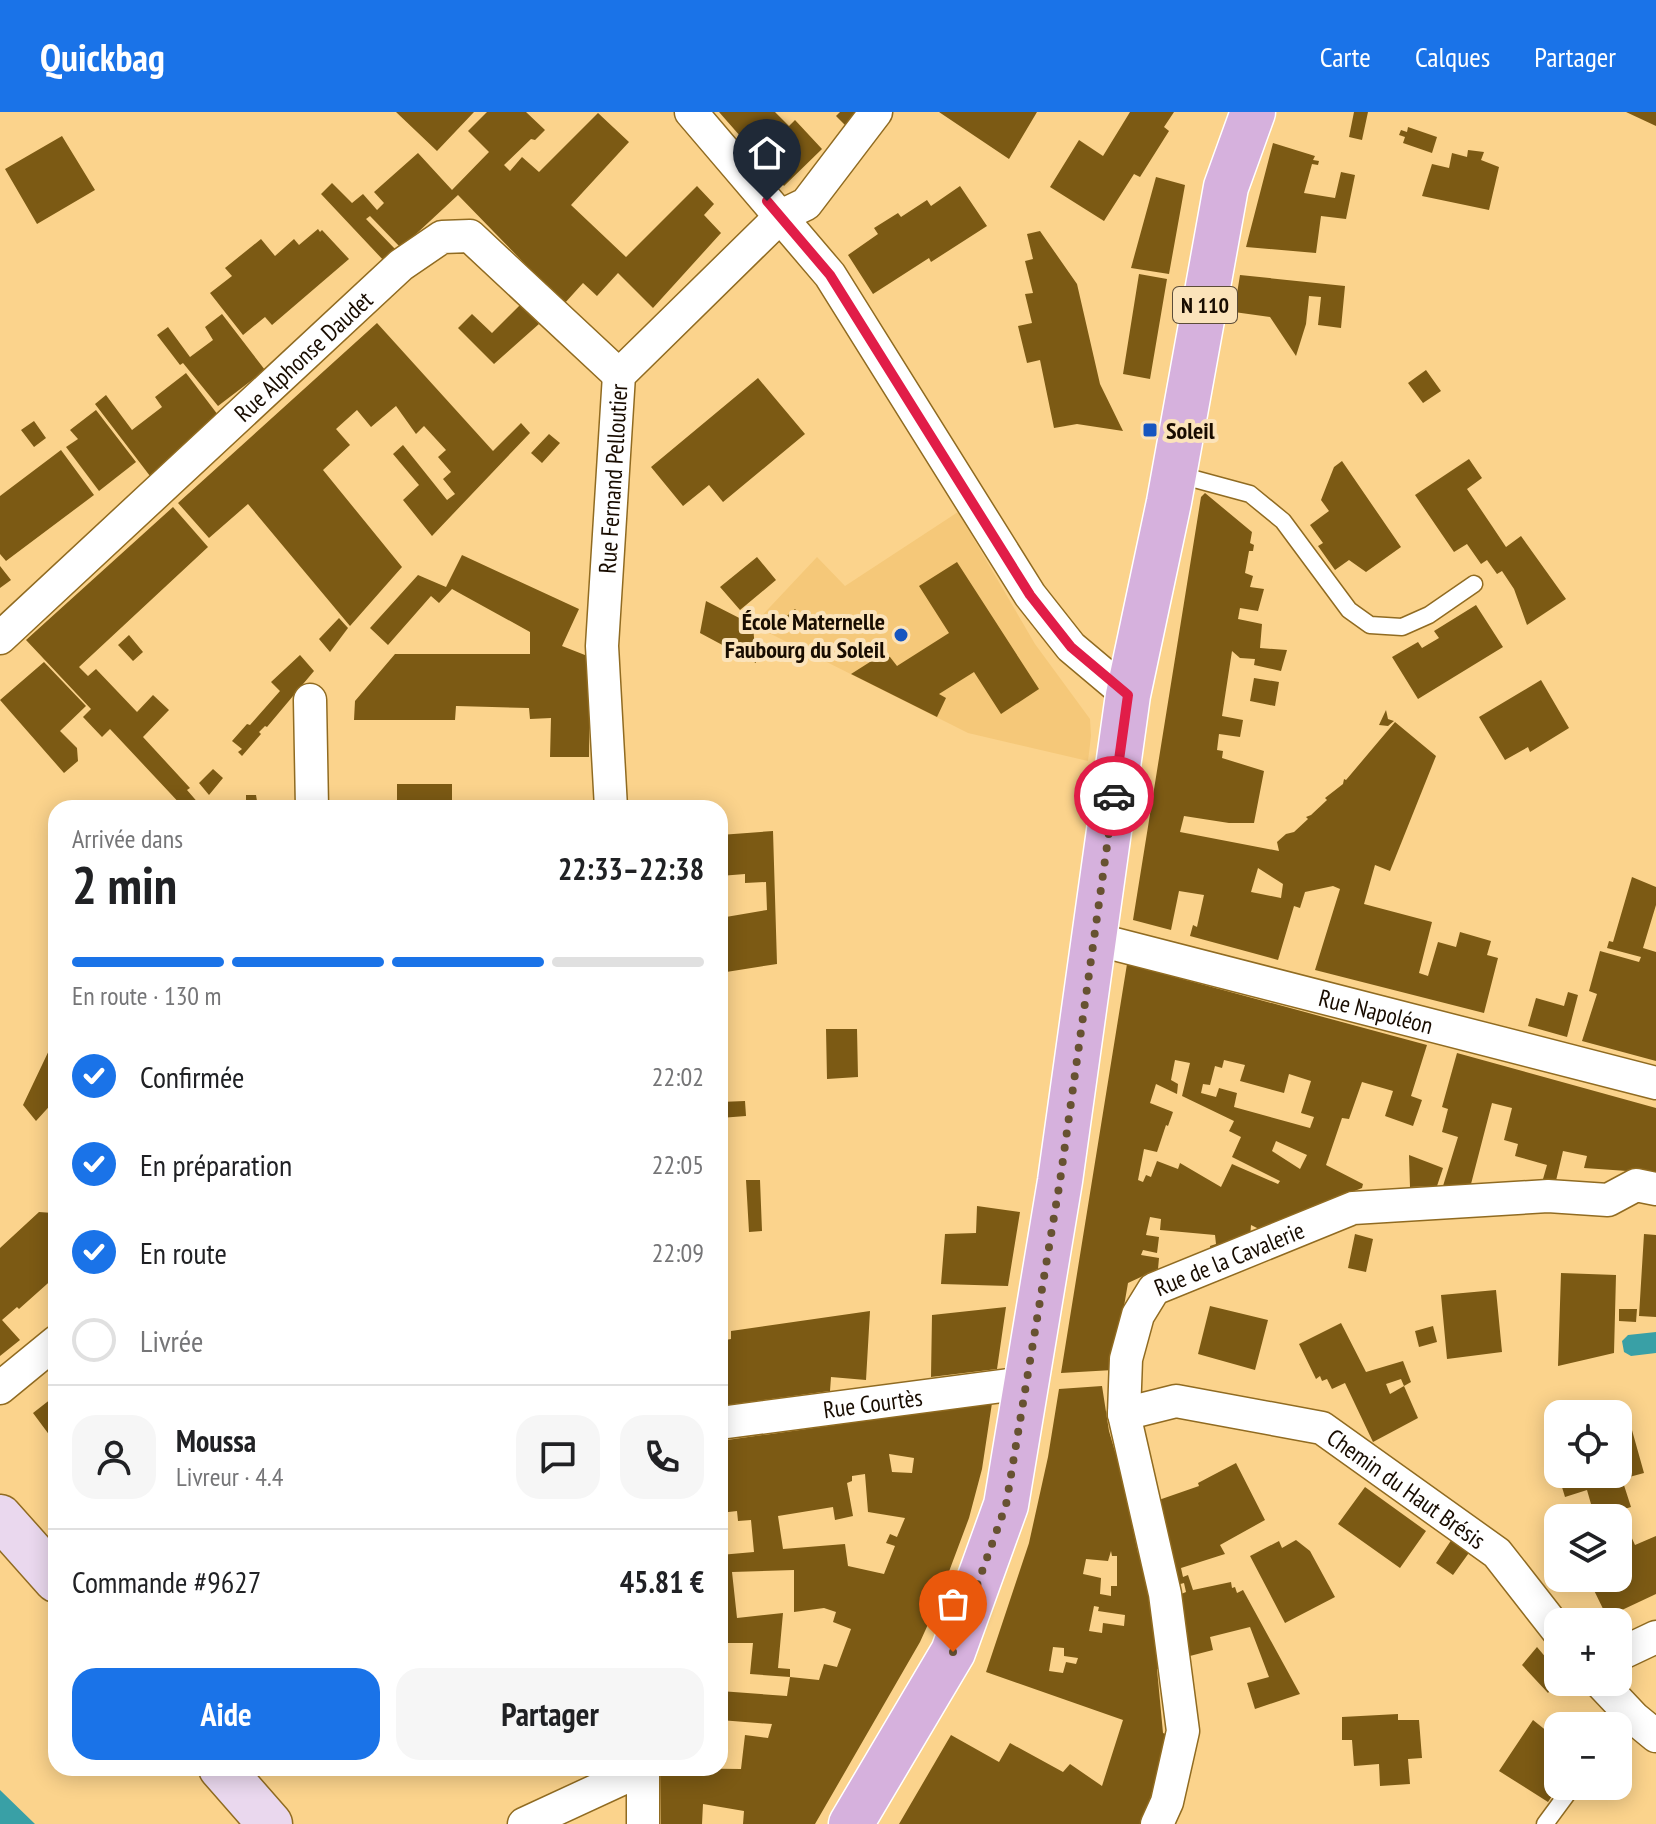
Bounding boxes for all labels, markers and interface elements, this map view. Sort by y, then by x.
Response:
text: Quickbag [40,32,165,81]
text: Carte [1320,38,1371,75]
text: Calques [1415,38,1490,75]
text: Partager [1534,38,1616,75]
pin [733,119,801,201]
icon: home [745,131,789,175]
street label: Rue Alphonse Daudet [227,284,379,428]
road number: N 110 [1173,287,1237,323]
street label: Rue Fernand Pelloutier [591,382,634,574]
place label: Soleil [1166,415,1215,446]
marker: Soleil [1141,421,1159,439]
place label: École Maternelle Faubourg du Soleil [725,606,885,665]
marker: École Maternelle Faubourg du Soleil [892,626,910,644]
courier [1074,756,1154,836]
icon: car [1092,774,1136,818]
text: Arrivée dans [72,822,183,855]
text: 22:33–22:38 [558,849,704,888]
text: 2 min [72,851,177,918]
text: En route · 130 m [72,979,222,1012]
street label: Rue Napoléon [1316,982,1436,1041]
icon: check [72,1054,116,1098]
text: Confirmée [140,1057,244,1096]
text: 22:02 [652,1060,704,1093]
icon: check [72,1142,116,1186]
text: En préparation [140,1145,292,1184]
text: 22:05 [652,1148,704,1181]
street label: Rue de la Cavalerie [1150,1214,1309,1303]
icon: check [72,1230,116,1274]
text: En route [140,1233,227,1272]
text: 22:09 [652,1236,704,1269]
text: Livrée [140,1321,203,1360]
street label: Rue Courtès [821,1381,924,1425]
map controls [1544,1400,1632,1800]
button: locate [1544,1400,1632,1488]
button: person [72,1415,156,1499]
button: chat [516,1415,600,1499]
button: phone [620,1415,704,1499]
text: Moussa [176,1421,256,1460]
street label: Chemin du Haut Brésis [1321,1421,1492,1556]
text: Livreur · 4.4 [176,1460,283,1493]
button: layers [1544,1504,1632,1592]
text: Commande #9627 [72,1562,261,1601]
text: 45.81 € [620,1562,704,1601]
pin [919,1570,987,1652]
icon: bag [931,1582,975,1626]
button: + [1544,1608,1632,1696]
button: Aide [72,1668,380,1760]
button: Partager [396,1668,704,1760]
button: − [1544,1712,1632,1800]

